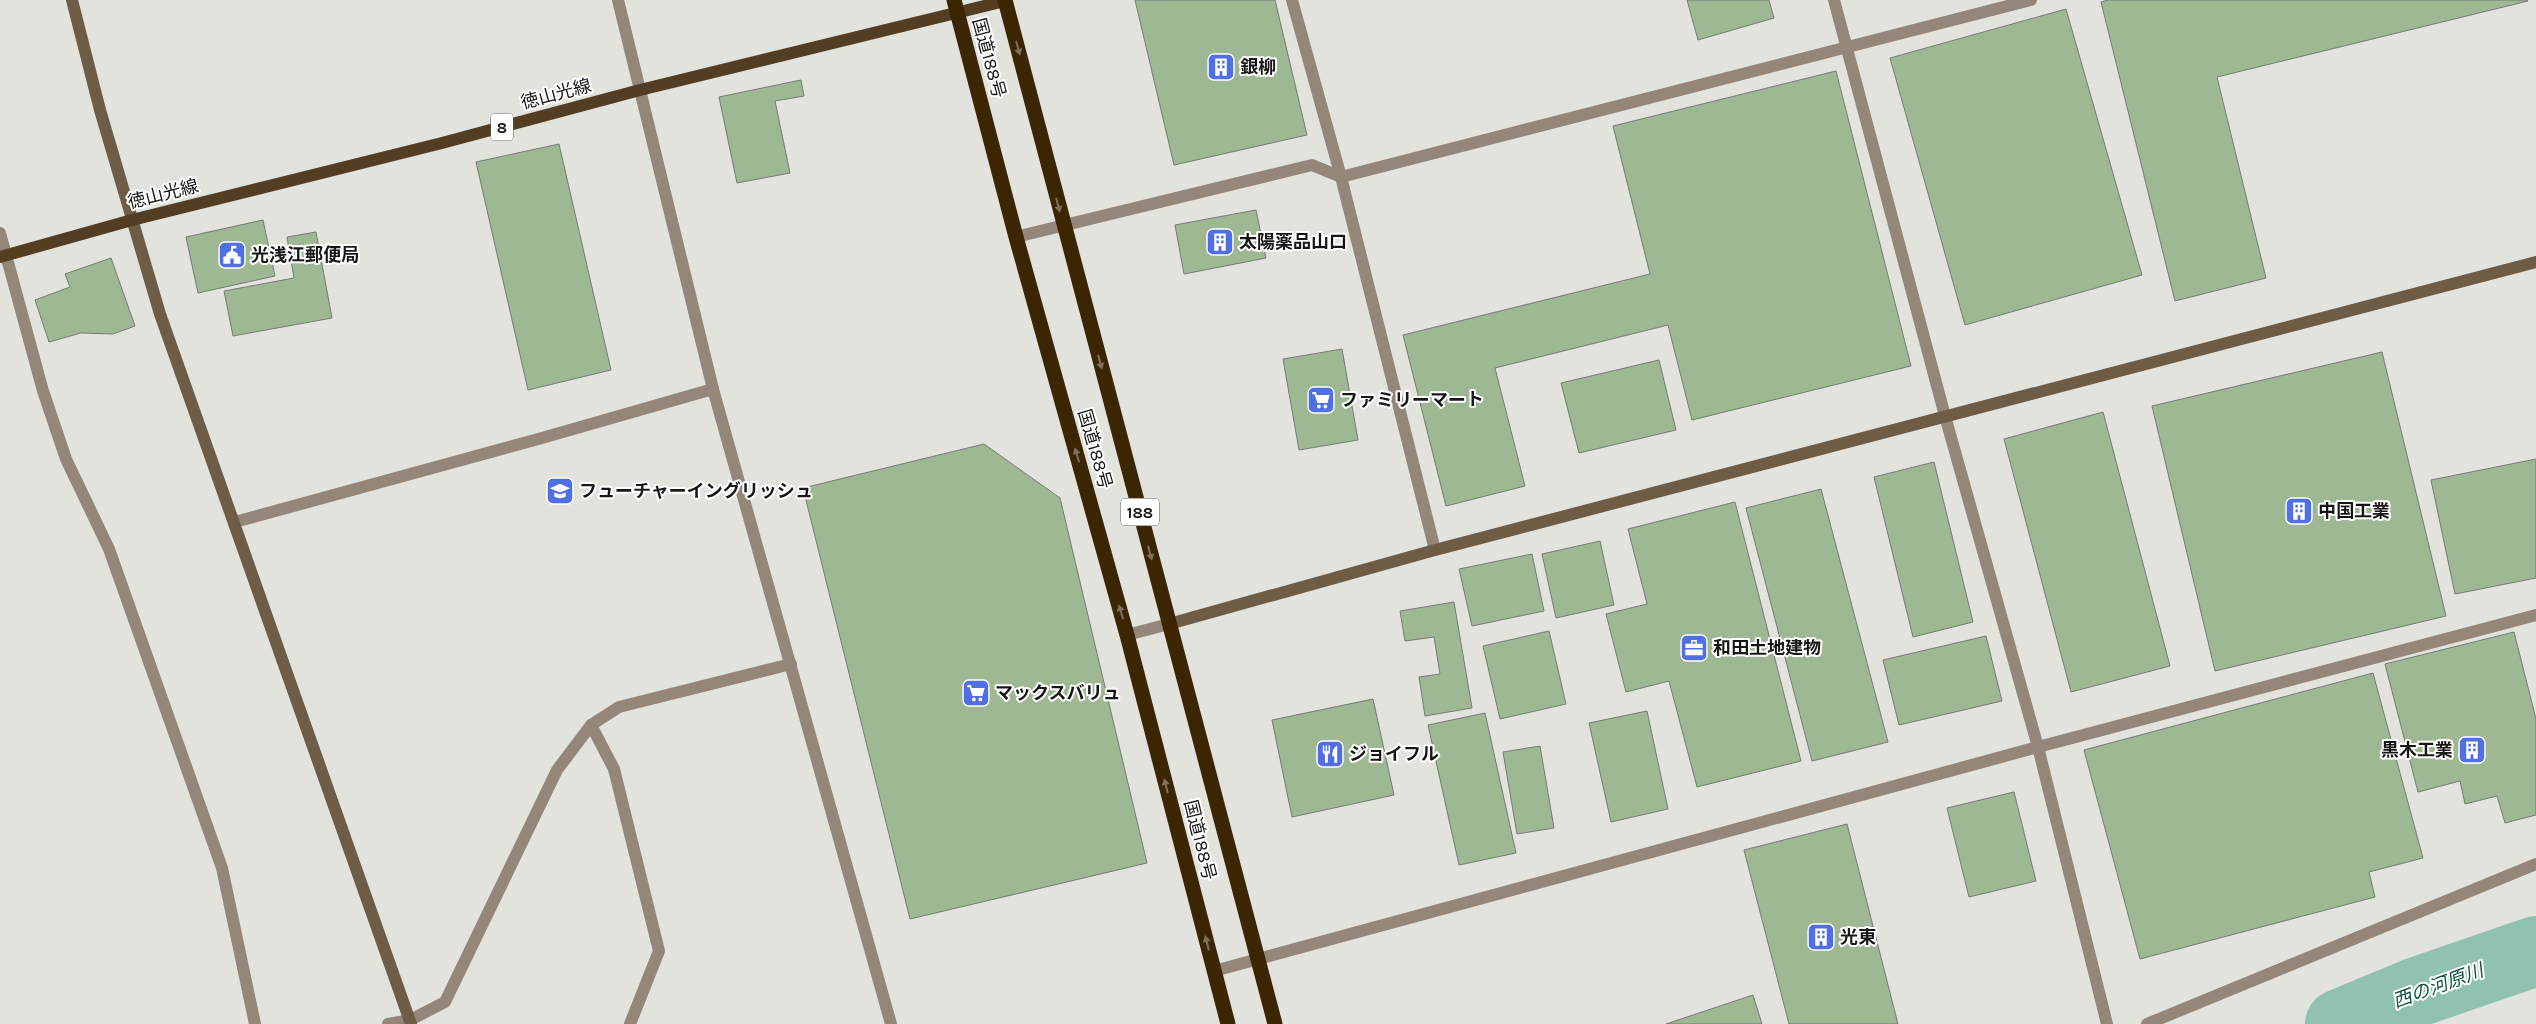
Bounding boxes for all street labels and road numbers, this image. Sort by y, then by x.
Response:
street label: 国道188号 [968,16,1010,100]
street label: 徳山光線 [518,74,594,114]
road number: 8 [491,114,513,140]
street label: 徳山光線 [125,175,201,213]
street label: 国道188号 [1073,407,1117,491]
road number: 188 [1121,498,1159,526]
street label: 国道188号 [1179,798,1221,882]

